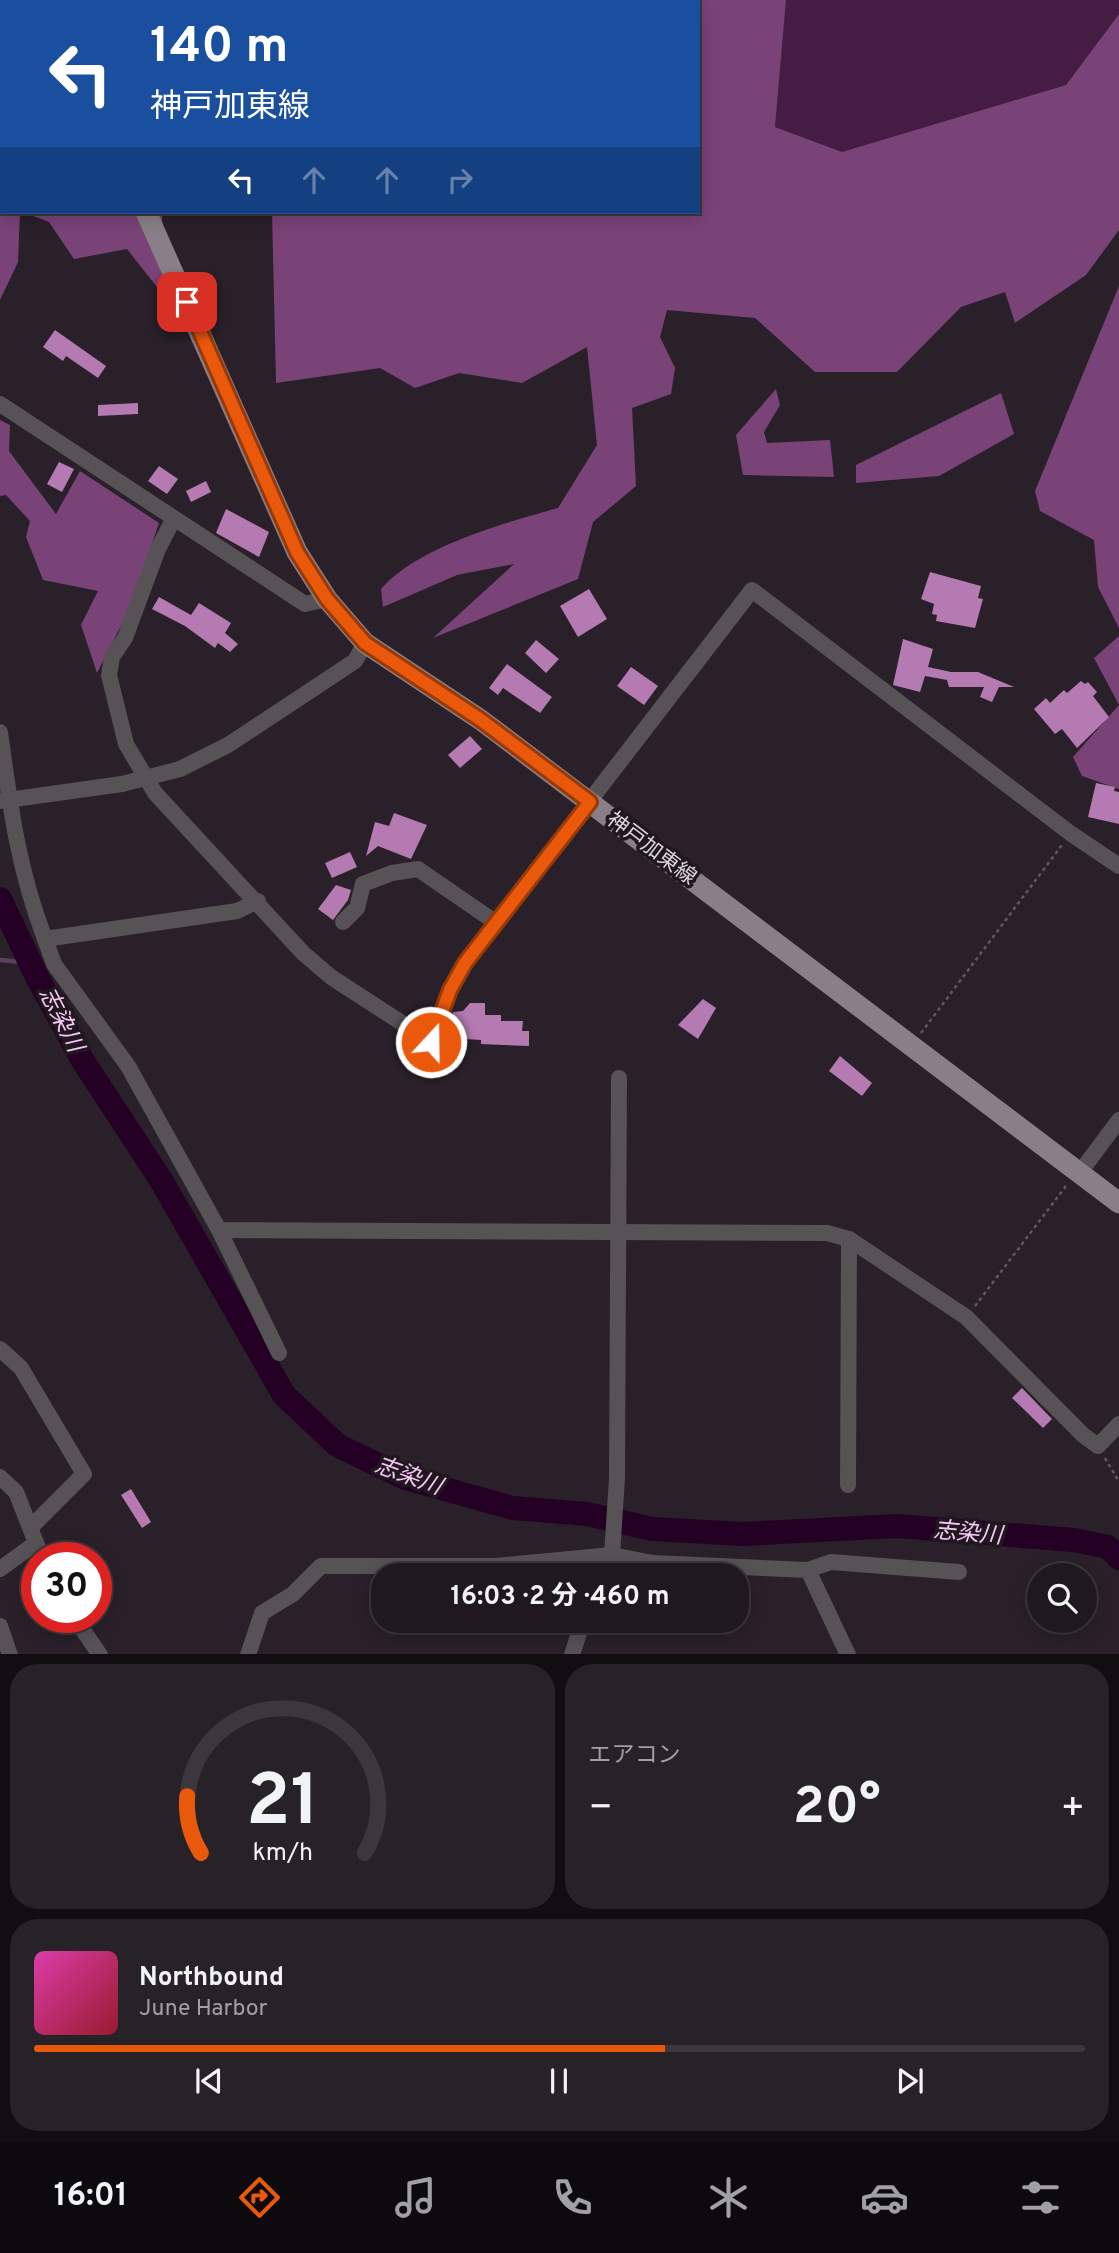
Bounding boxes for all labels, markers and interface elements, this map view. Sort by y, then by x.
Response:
text: 140 m [150,18,289,80]
icon: left [35,28,126,119]
text: 神戸加東線 [150,88,310,128]
icon: left [222,161,260,199]
icon: ahead [295,161,333,199]
icon: ahead [368,161,406,199]
icon: right [441,161,479,199]
pin [157,272,217,332]
icon: arrive [168,283,206,321]
street label: 神戸加東線 [601,807,701,892]
water label: 志染川 [31,983,90,1060]
position arrow [394,1005,468,1079]
water label: 志染川 [371,1452,448,1504]
water label: 志染川 [932,1517,1006,1552]
speed limit sign: 30 [21,1542,112,1633]
map controls [1027,1563,1097,1633]
button: search [1027,1563,1097,1633]
text: 16:03 · 2 分 · 460 m [451,1581,669,1614]
text: エアコン [589,1742,681,1771]
text: 21 [245,1759,319,1851]
text: 20° [793,1776,881,1842]
text: − [589,1785,613,1834]
text: + [1060,1785,1085,1834]
text: km/h [252,1837,313,1869]
text: Northbound [139,1962,284,1995]
text: June Harbor [139,1995,267,2024]
icon: previous [190,2062,228,2100]
icon: pause [540,2062,578,2100]
icon: next [891,2062,929,2100]
icon: directions [235,2173,284,2222]
icon: music [391,2173,440,2222]
icon: phone [548,2173,597,2222]
icon: climate [704,2173,753,2222]
icon: car [860,2173,909,2222]
icon: filters [1016,2173,1065,2222]
text: 16:01 [54,2177,128,2217]

